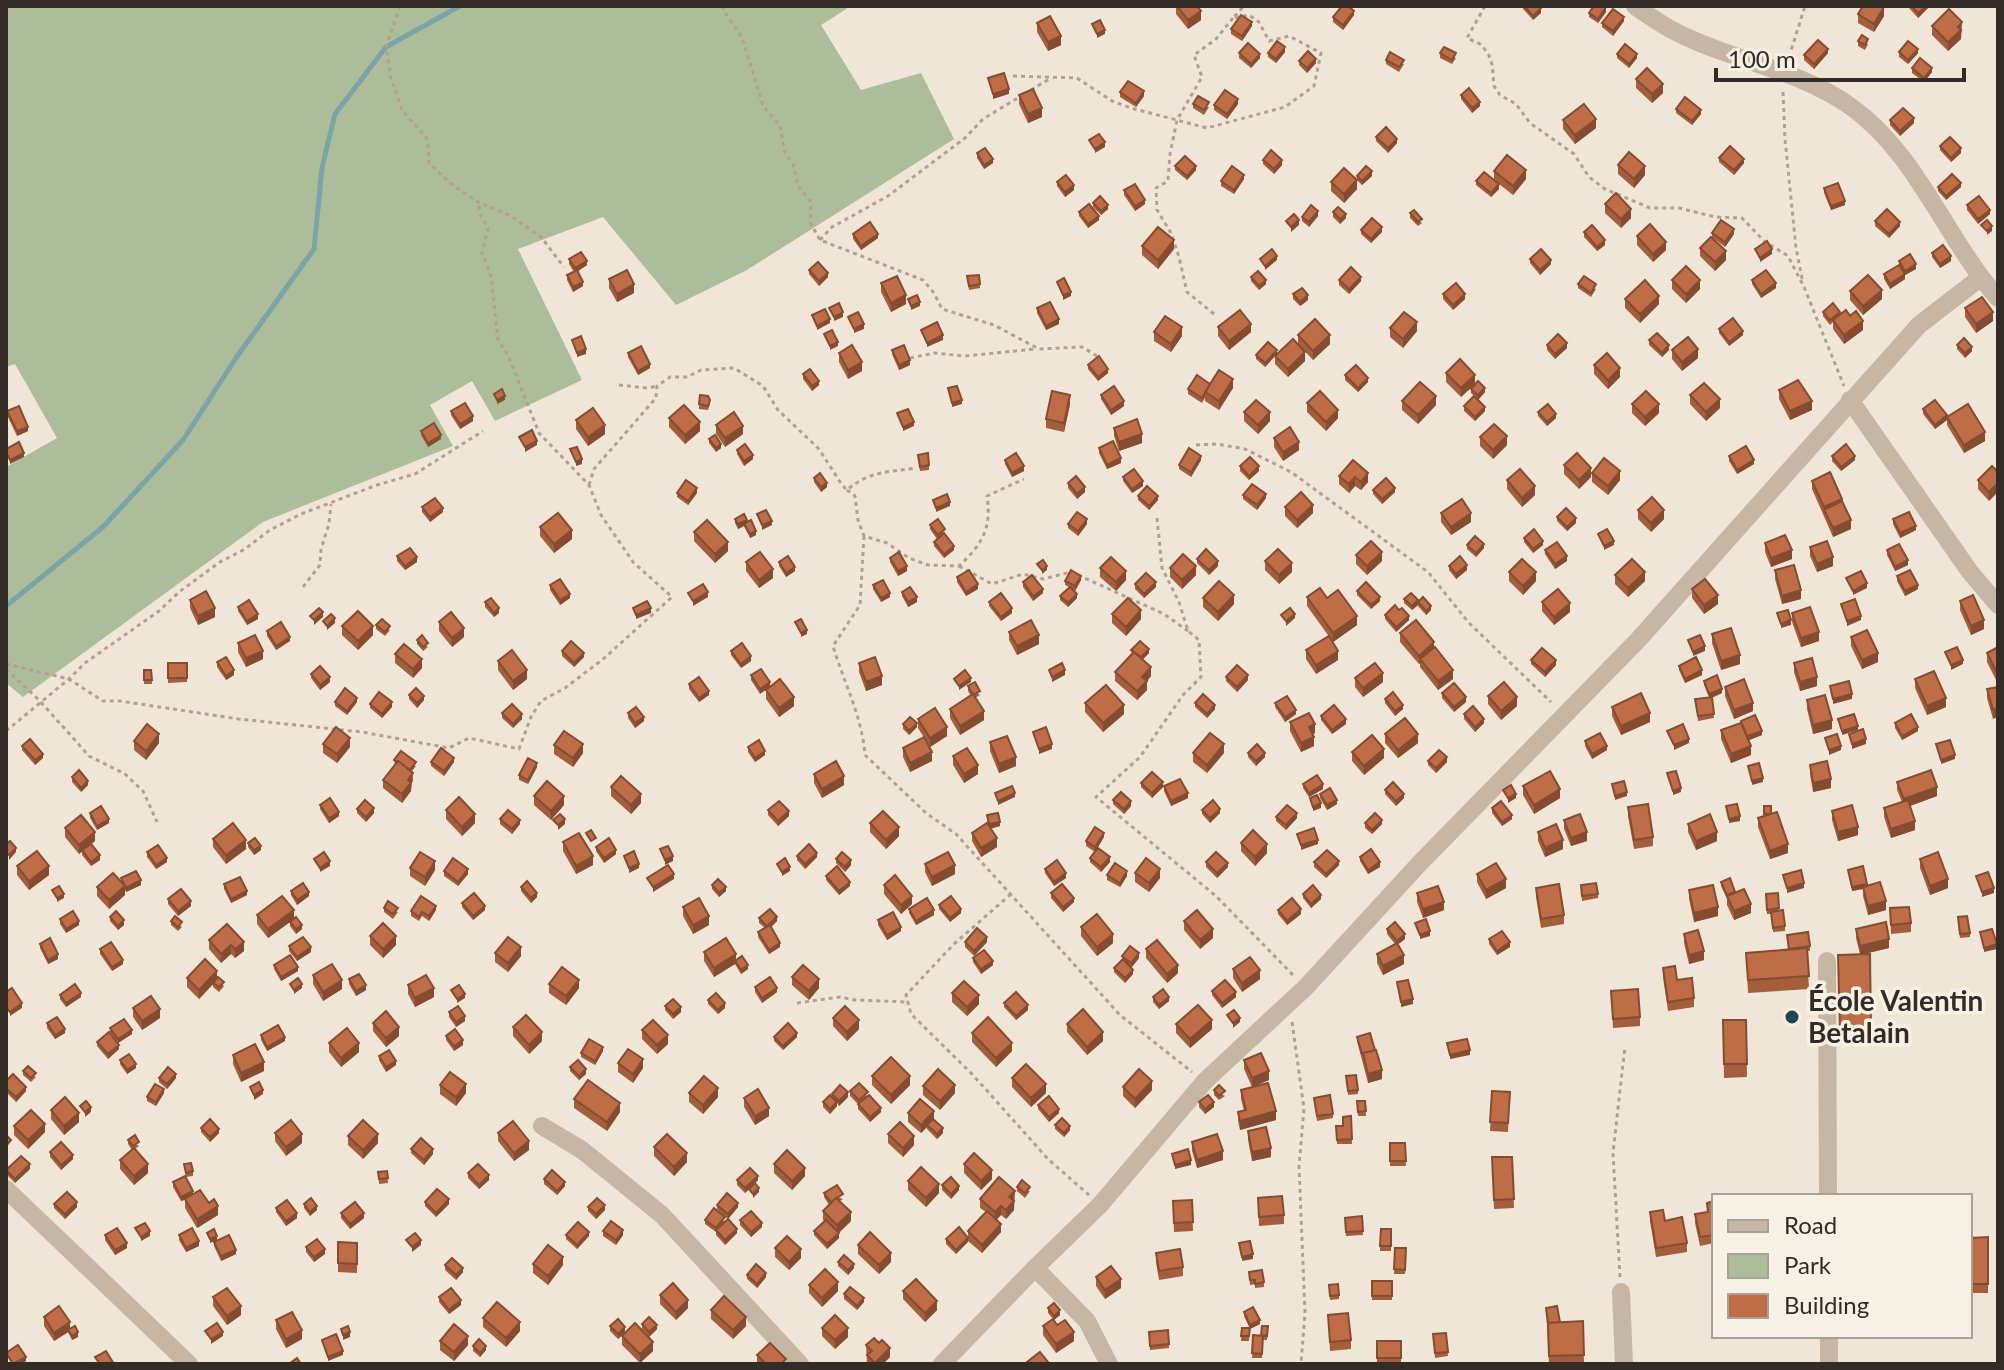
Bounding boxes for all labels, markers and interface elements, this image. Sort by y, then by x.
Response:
scale bar [1716,32,1964,82]
text: 100 m [1728,44,1796,73]
place label: École Valentin Betalain [1808,983,1983,1049]
marker: École Valentin Betalain [1783,1008,1801,1026]
legend [1712,1194,1972,1338]
text: Road [1784,1210,1837,1239]
text: Park [1784,1250,1832,1279]
text: Building [1784,1290,1869,1319]

